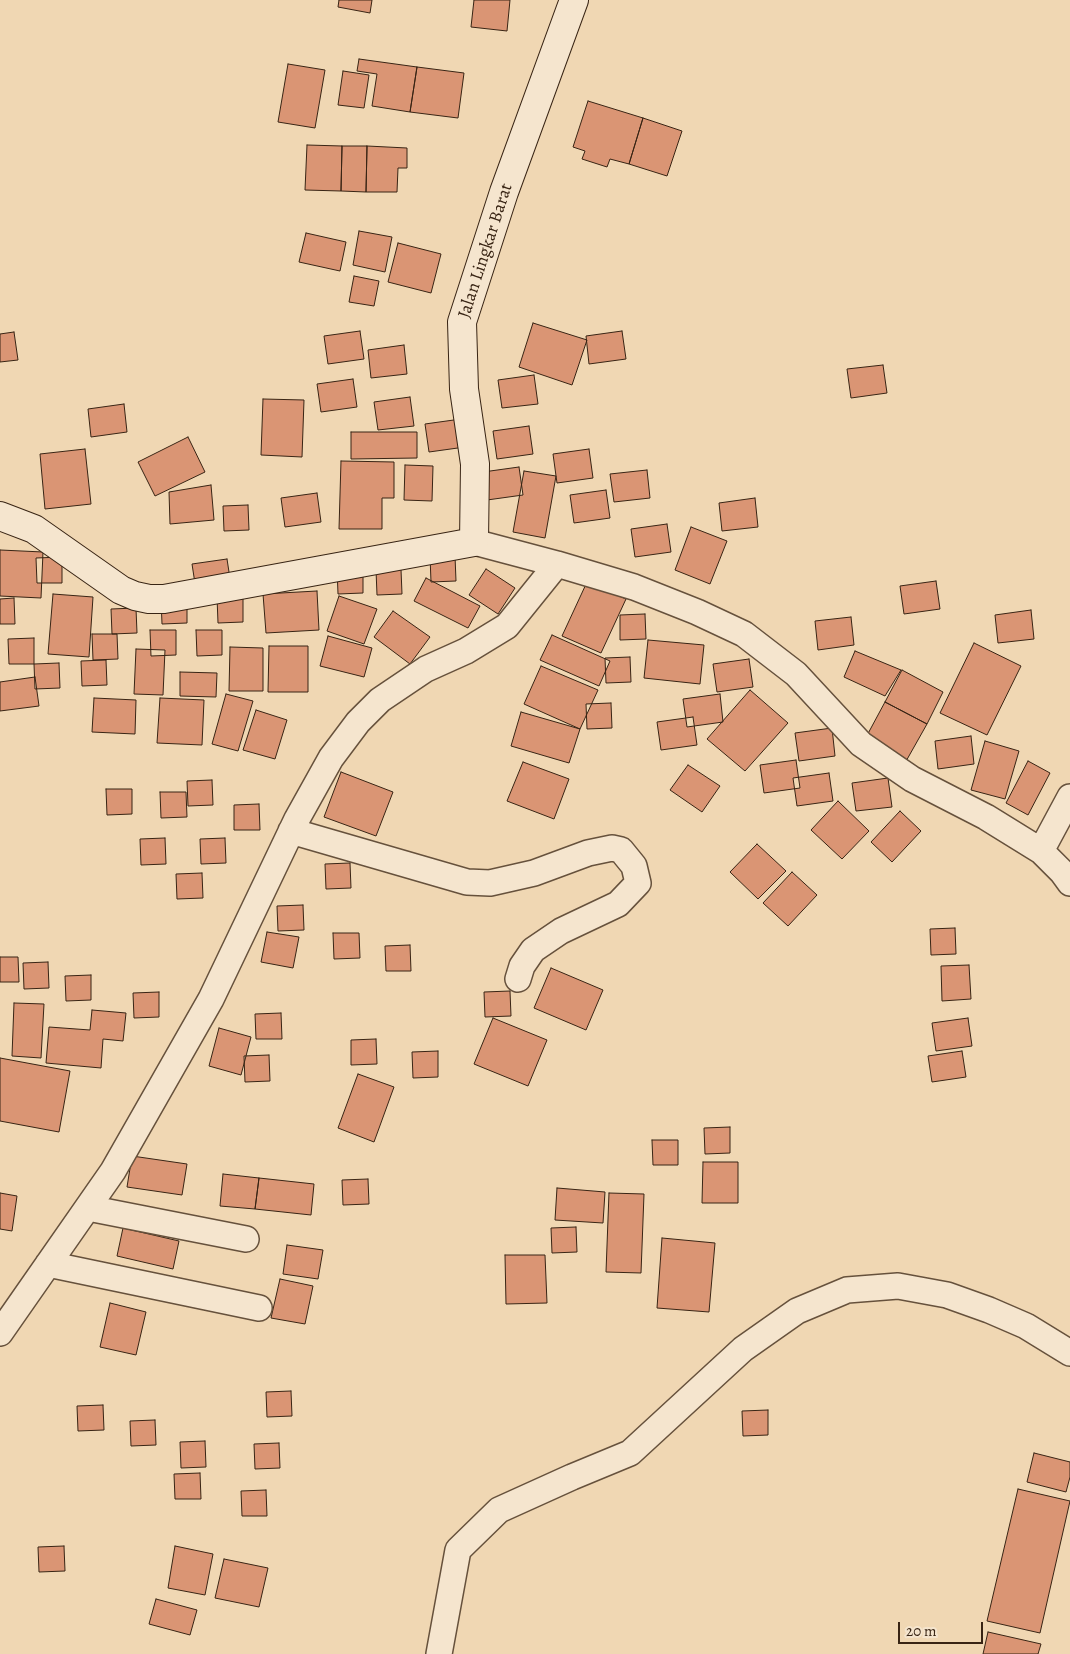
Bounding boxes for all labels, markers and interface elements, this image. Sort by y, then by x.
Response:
street label: Jalan Lingkar Barat [454,181,518,321]
scale bar [900,1612,985,1644]
text: 20 m [906,1621,937,1641]

